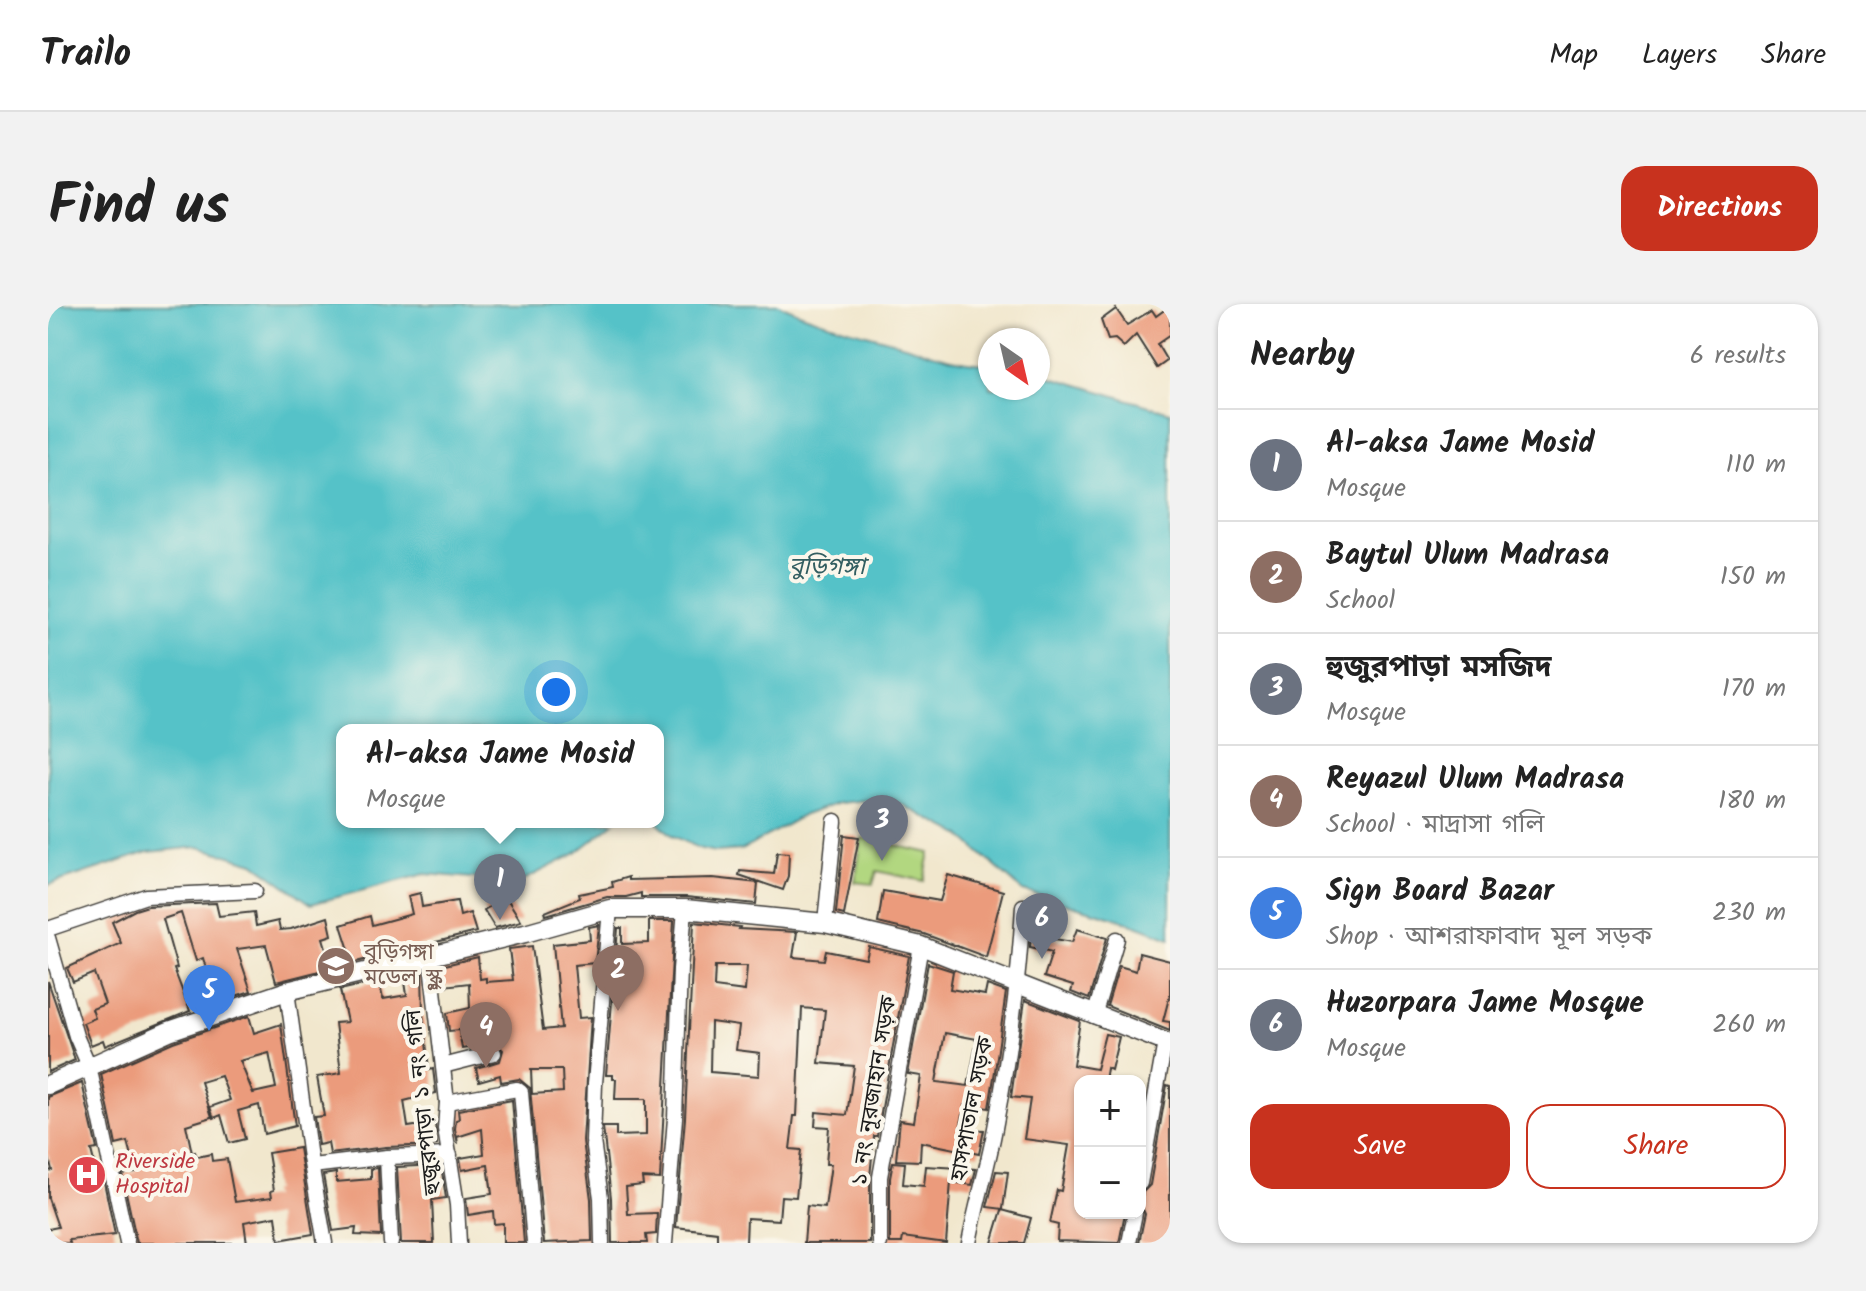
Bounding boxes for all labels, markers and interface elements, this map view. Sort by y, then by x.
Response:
text: Trailo [40,25,131,85]
text: Map [1549,33,1598,78]
text: Layers [1642,33,1717,78]
text: Share [1761,33,1826,78]
text: Find us [48,163,229,253]
button: Directions [1621,166,1818,251]
north arrow [978,328,1050,400]
text: Nearby [1250,329,1355,383]
text: 6 results [1690,335,1786,377]
text: Al-aksa Jame Mosid [1326,420,1595,468]
text: 1 [1272,444,1280,486]
text: 110 m [1726,444,1786,486]
text: Mosque [1326,468,1406,510]
text: Baytul Ulum Madrasa [1326,532,1609,580]
water label: বুড়িগঙ্গা [789,548,870,587]
text: 2 [1268,556,1284,598]
text: 150 m [1720,556,1786,598]
text: School [1326,580,1395,622]
text: হুজুরপাড়া মসজিদ [1326,644,1552,692]
text: 3 [1269,668,1283,710]
text: 170 m [1722,668,1786,710]
your location [536,672,576,712]
text: Mosque [1326,692,1406,734]
popup [336,724,664,828]
text: Al-aksa Jame Mosid [366,731,634,779]
text: Reyazul Ulum Madrasa [1326,756,1624,804]
text: Mosque [366,779,446,821]
text: 4 [1269,780,1283,822]
text: 180 m [1718,780,1786,822]
pin: 3 [856,795,908,861]
text: School · মাদ্রাসা গলি [1326,804,1544,846]
pin: 1 [474,854,526,920]
text: Sign Board Bazar [1326,868,1554,916]
text: 5 [1269,892,1283,934]
text: 230 m [1712,892,1786,934]
pin: 6 [1016,893,1068,959]
text: Shop · আশরাফাবাদ মূল সড়ক [1326,916,1652,958]
place label: বুড়িগঙ্গা মডেল স্কুল [363,936,443,996]
school or university icon: বুড়িগঙ্গা মডেল স্কুল [315,945,357,987]
pin: 2 [592,945,644,1011]
pin: 5 [183,965,235,1031]
text: Huzorpara Jame Mosque [1326,980,1644,1028]
street label: ১ নং নূরজাহান সড়ক [843,993,907,1188]
pin: 4 [460,1002,512,1068]
text: 6 [1269,1004,1283,1046]
text: 260 m [1712,1004,1786,1046]
street label: হুজুরপাড়া ১ নং গলি [397,1007,451,1197]
text: Mosque [1326,1028,1406,1070]
street label: হাসপাতাল সড়ক [942,1034,1004,1185]
map controls [1074,1075,1146,1219]
button: + [1074,1075,1146,1147]
button: Save [1250,1104,1510,1189]
button: Share [1526,1104,1786,1189]
place label: Riverside Hospital [115,1145,195,1205]
button: − [1074,1147,1146,1219]
hospital icon: Riverside Hospital [66,1154,108,1196]

